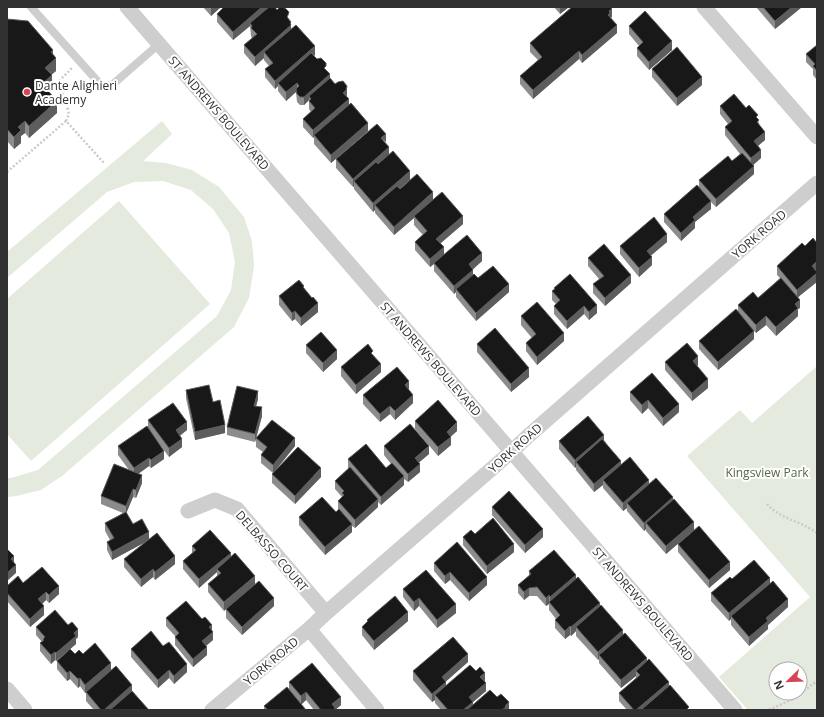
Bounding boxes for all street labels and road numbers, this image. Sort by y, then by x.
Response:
street label: ST ANDREWS BOULEVARD [165,52,273,174]
street label: YORK ROAD [728,206,790,262]
street label: ST ANDREWS BOULEVARD [377,298,485,420]
street label: YORK ROAD [484,419,546,477]
street label: DELBASSO COURT [232,507,312,595]
street label: ST ANDREWS BOULEVARD [589,543,697,665]
street label: YORK ROAD [240,633,302,689]

